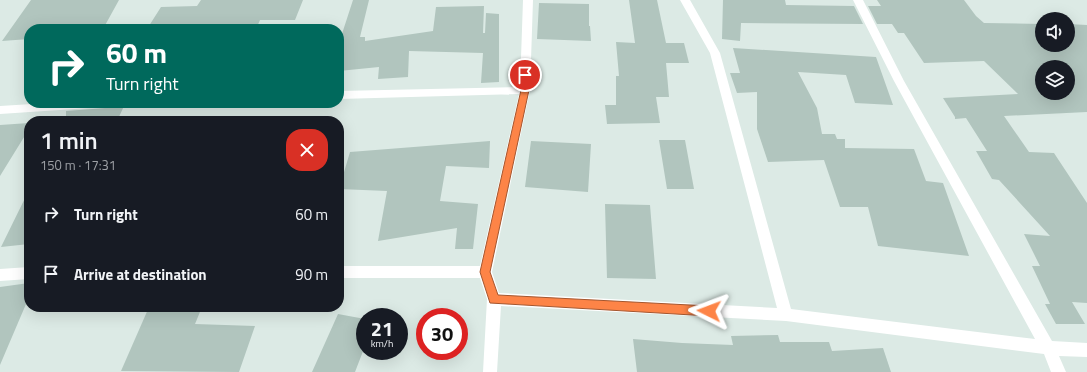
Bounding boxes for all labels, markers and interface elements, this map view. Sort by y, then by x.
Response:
map controls [1035,12,1075,100]
button: sound [1035,12,1075,52]
text: 60 m [106,31,167,74]
icon: right [40,40,92,92]
pin [508,58,542,92]
button: layers [1035,60,1075,100]
icon: arrive [514,64,536,86]
text: Turn right [106,70,179,97]
text: 1 min [40,122,98,158]
button: close [286,129,328,171]
text: 150 m · 17:31 [40,155,116,175]
icon: right [40,203,62,225]
text: Turn right [74,203,138,226]
text: 60 m [295,203,328,226]
icon: arrive [40,263,62,285]
text: Arrive at destination [74,263,207,286]
text: 90 m [295,263,328,286]
position arrow [688,290,730,332]
speed limit sign: 30 [416,308,468,360]
text: 21 [371,313,393,344]
text: km/h [371,336,393,351]

